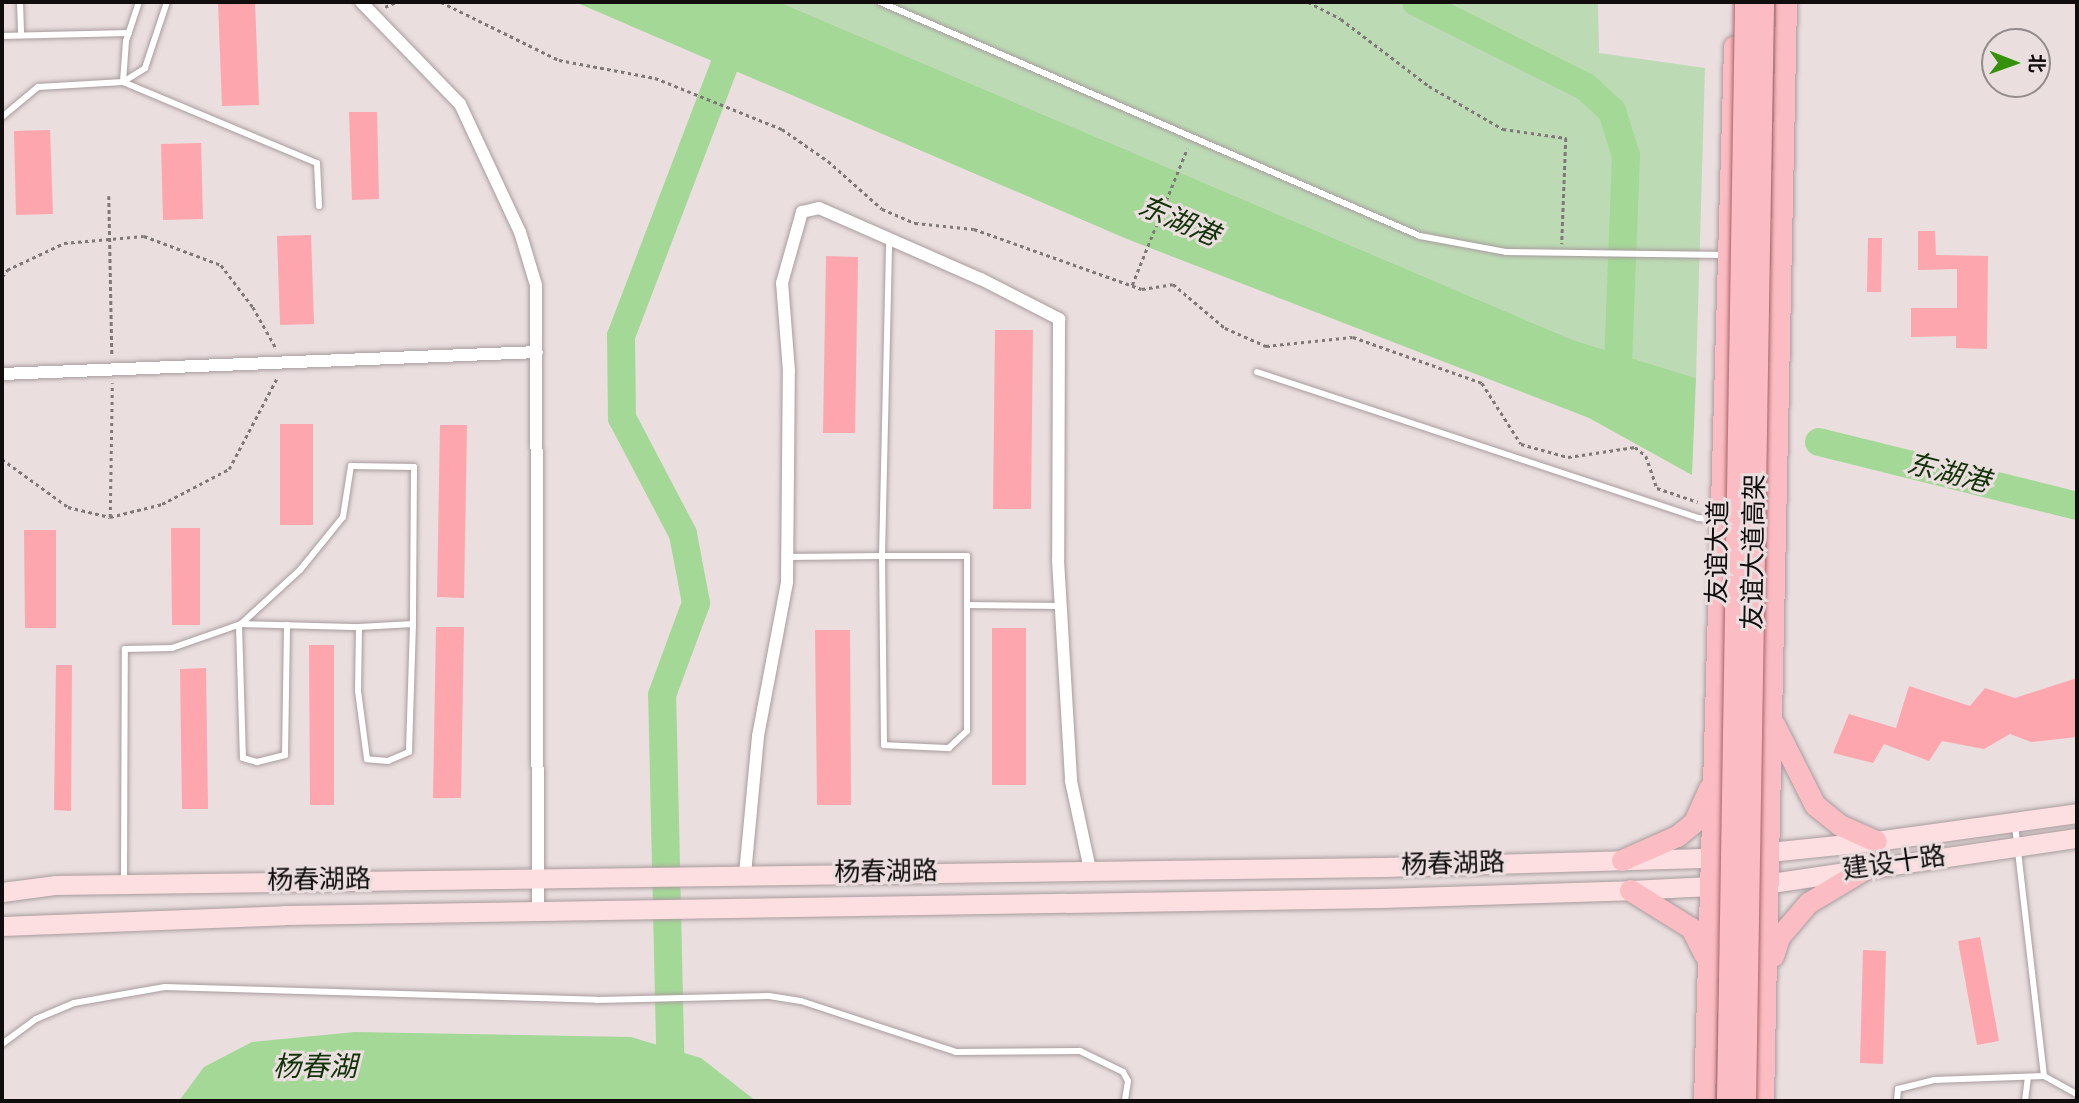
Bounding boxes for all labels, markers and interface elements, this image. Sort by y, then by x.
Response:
north arrow [1981,28,2051,98]
text: 北 [2026,54,2045,73]
water label: 东湖港 [1133,190,1223,254]
water label: 东湖港 [1903,448,1993,500]
street label: 友谊大道高架 [1738,474,1772,630]
street label: 友谊大道 [1702,500,1736,604]
street label: 建设十路 [1840,841,1948,887]
street label: 杨春湖路 [1400,848,1506,882]
street label: 杨春湖路 [834,856,938,890]
street label: 杨春湖路 [267,864,371,898]
water label: 杨春湖 [273,1051,357,1085]

